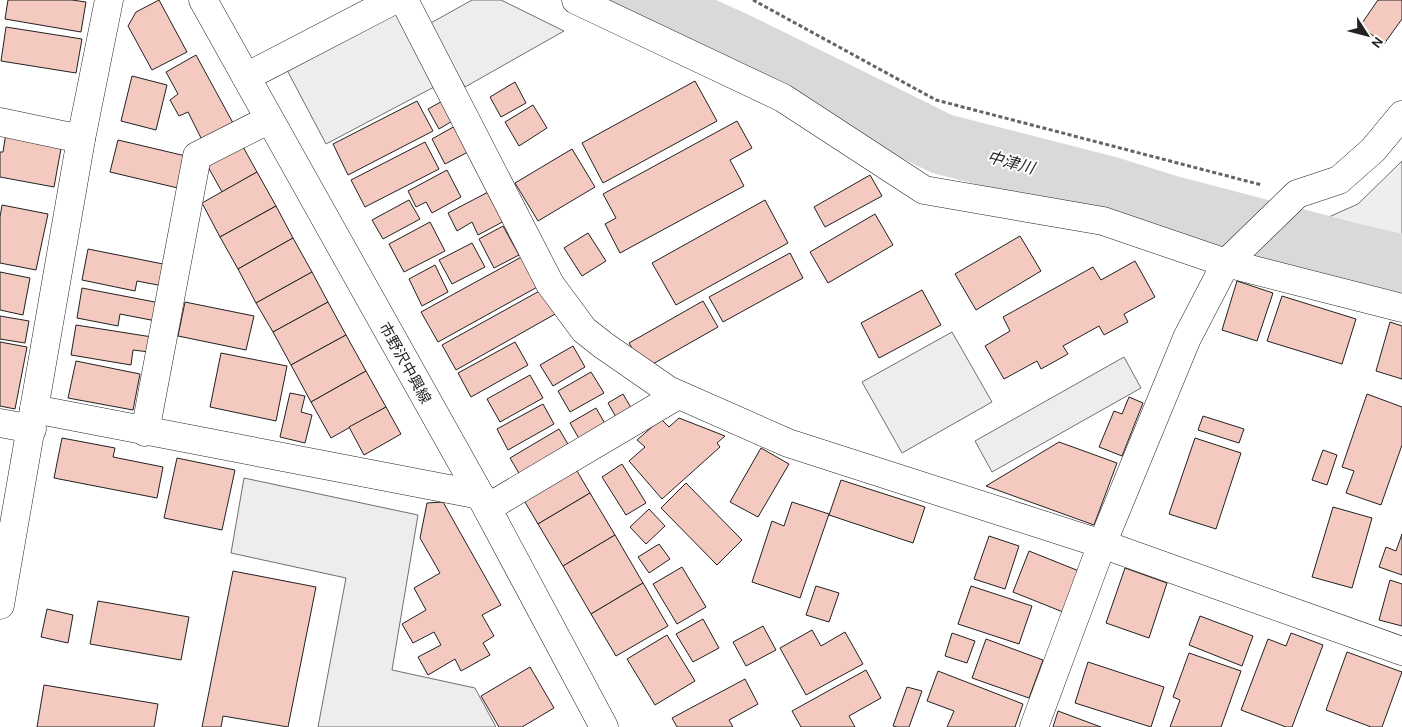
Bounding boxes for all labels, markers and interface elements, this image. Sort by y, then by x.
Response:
north arrow [1342,10,1392,60]
text: N [1367,33,1387,51]
water label: 中津川 [985,147,1038,178]
street label: 市野沢中興線 [375,319,435,407]

